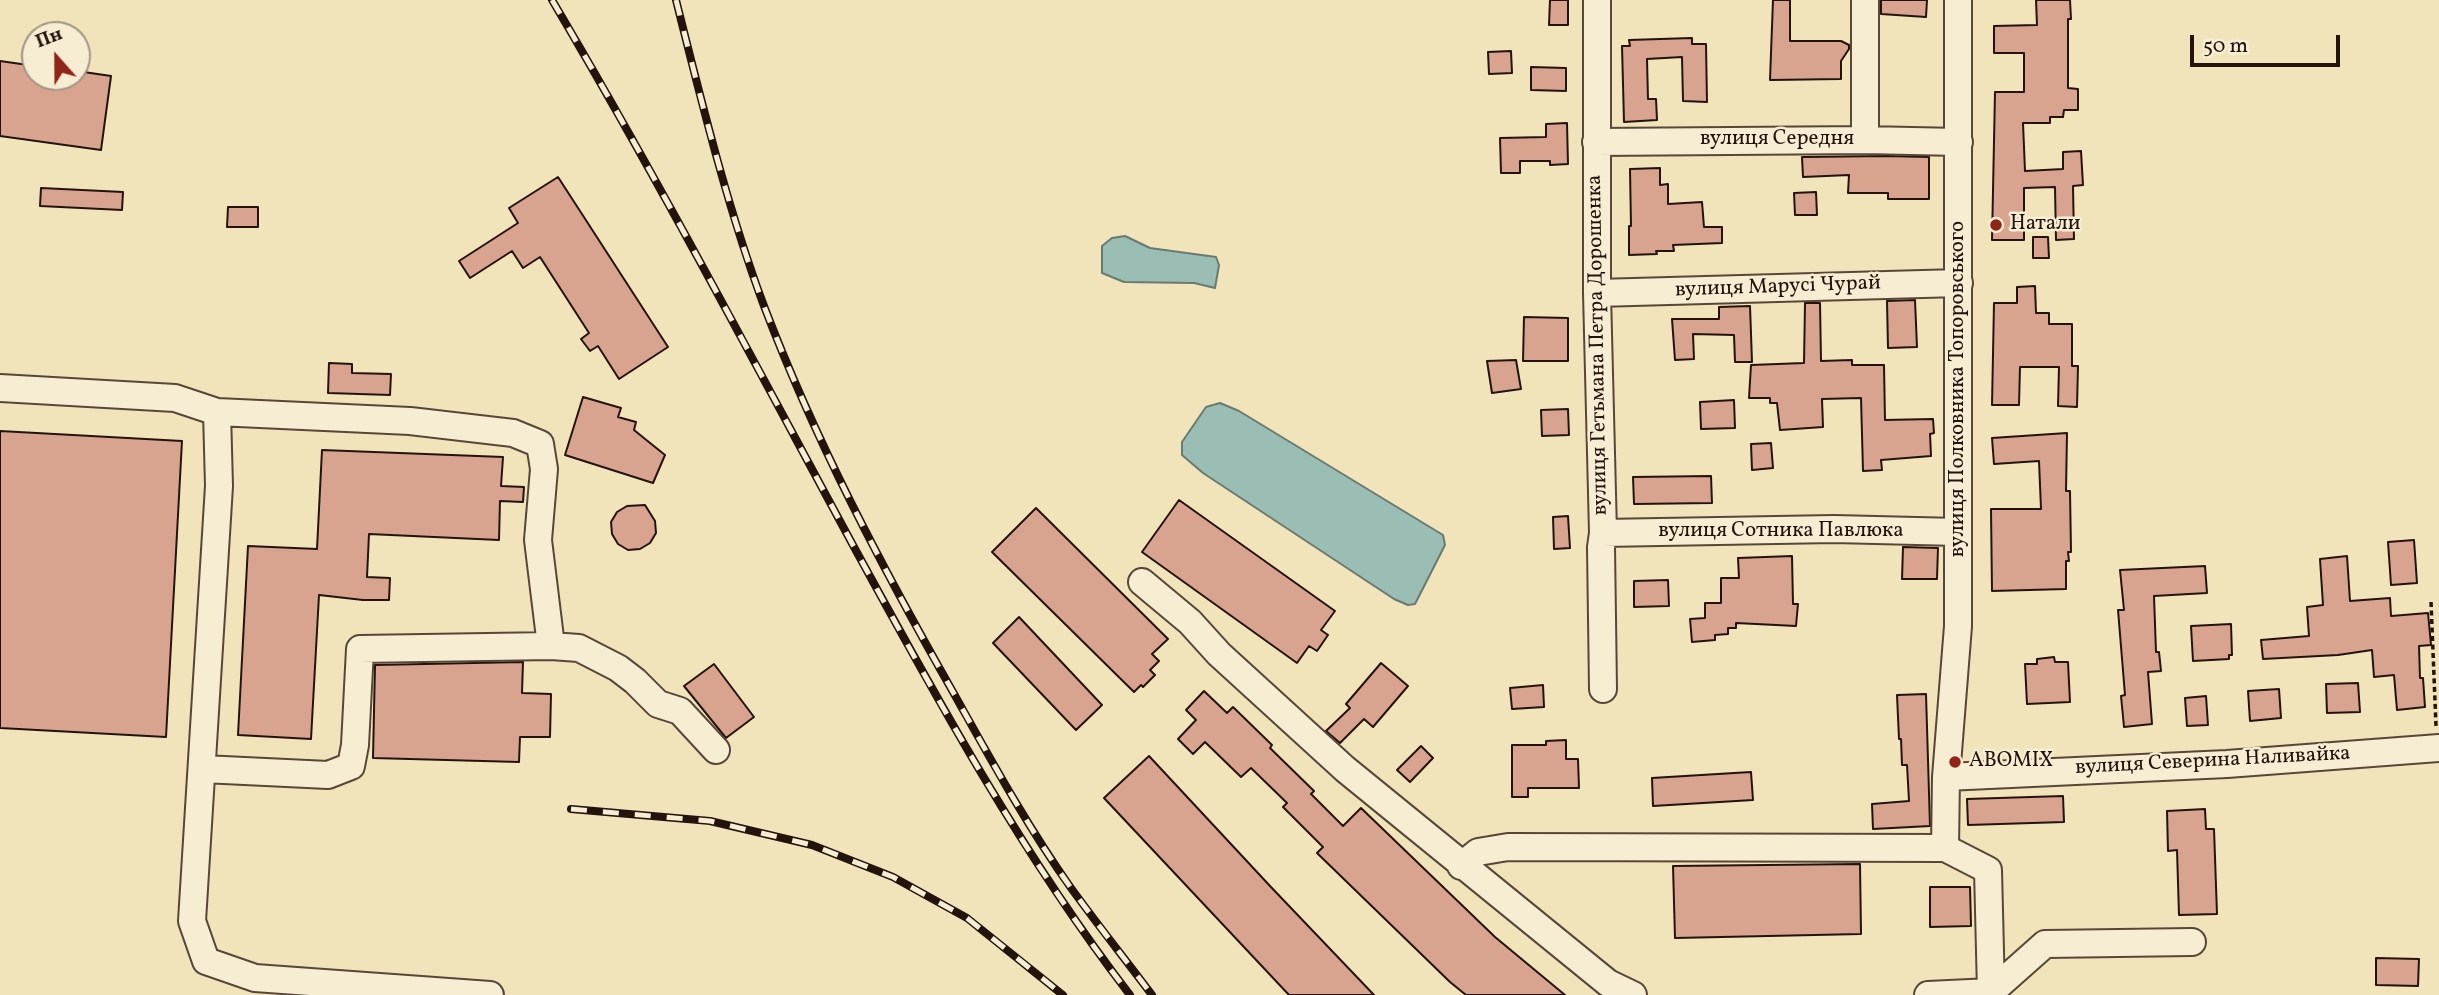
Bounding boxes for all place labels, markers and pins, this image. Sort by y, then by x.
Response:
place label: Натали [2010,212,2081,238]
marker: Натали [1988,217,2004,233]
place label: ABOMIX [1969,749,2053,775]
marker: ABOMIX [1947,754,1963,770]

